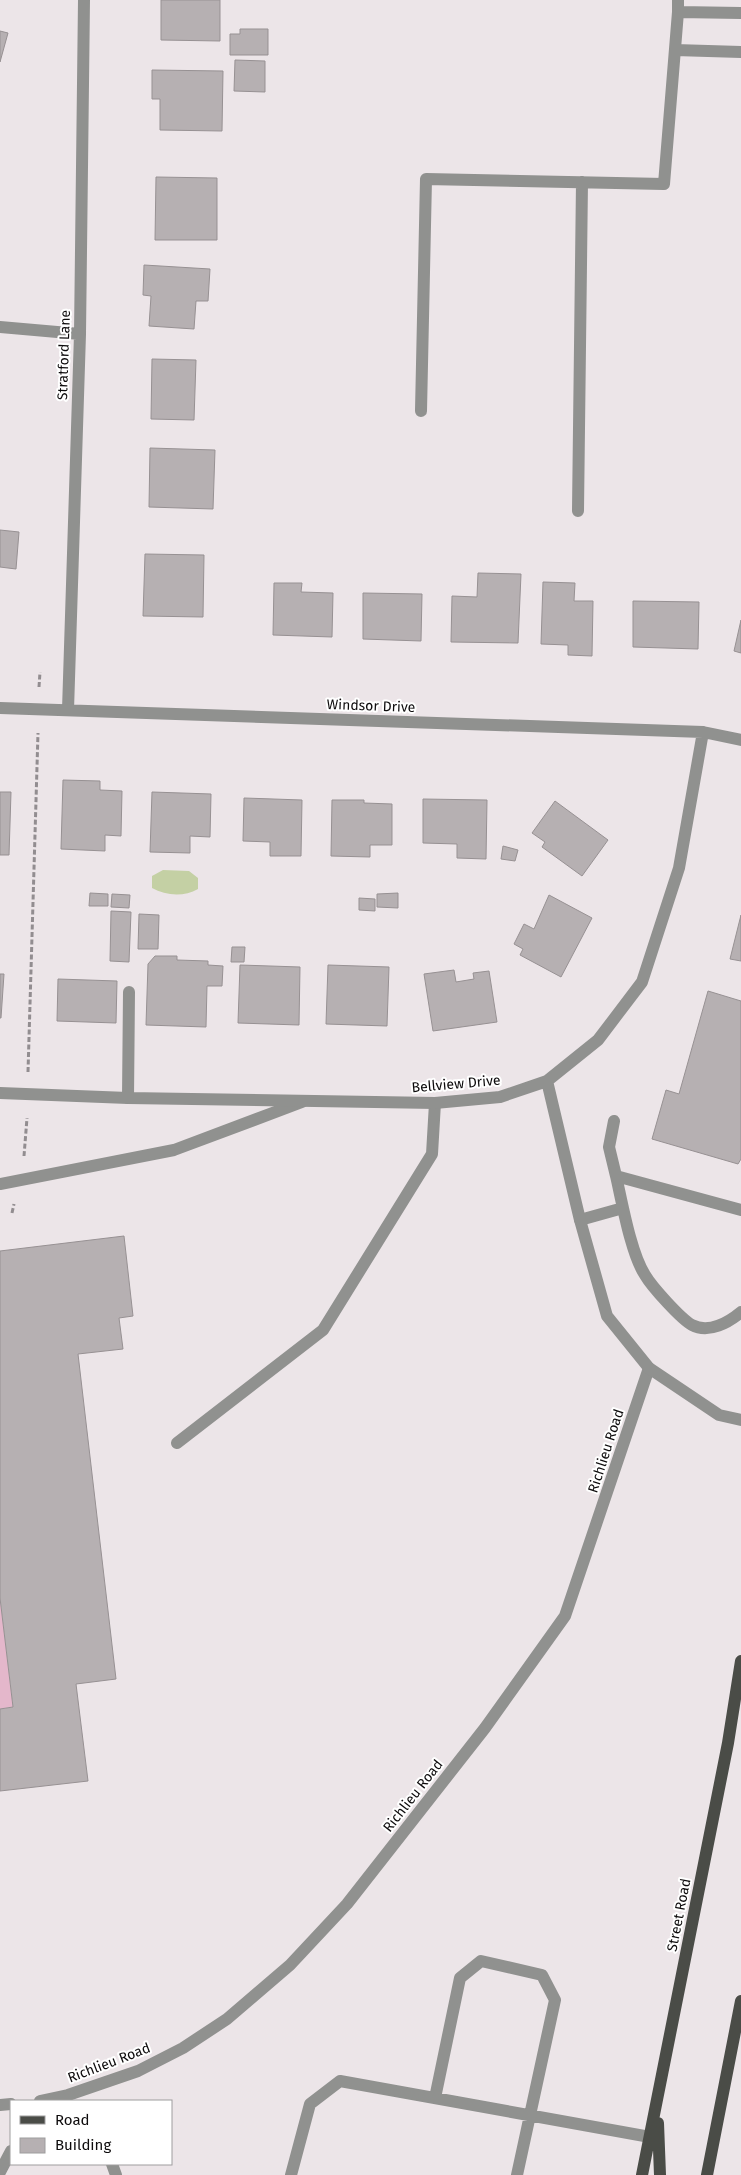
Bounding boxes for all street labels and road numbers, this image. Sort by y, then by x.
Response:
street label: Stratford Lane [54,310,74,400]
street label: Windsor Drive [326,696,416,716]
street label: Bellview Drive [411,1072,501,1096]
street label: Richlieu Road [584,1407,628,1495]
street label: Richlieu Road [379,1756,447,1836]
street label: Street Road [664,1877,694,1953]
street label: Richlieu Road [65,2039,153,2087]

